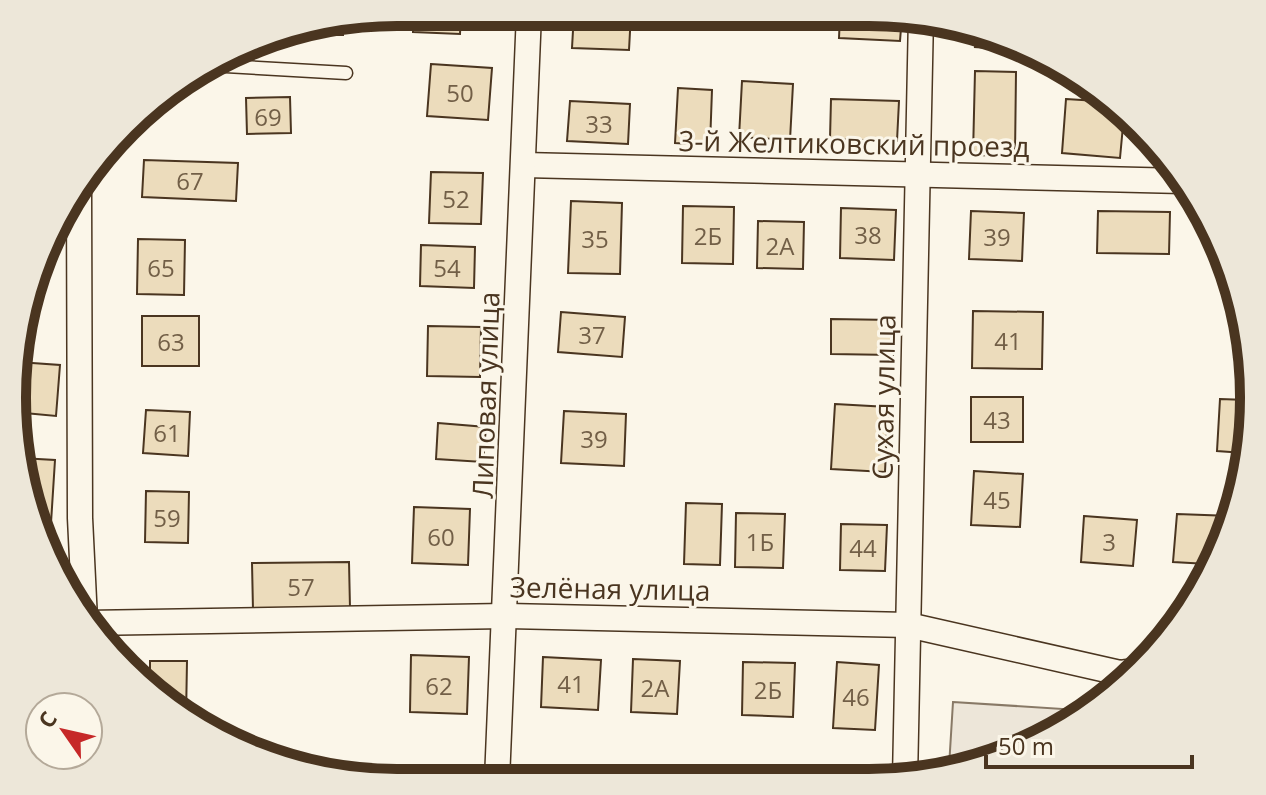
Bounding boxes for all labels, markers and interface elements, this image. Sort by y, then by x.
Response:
house number: 50 [446,76,474,109]
house number: 69 [254,100,282,133]
house number: 33 [585,107,613,140]
street label: 3-й Желтиковский проезд [678,121,1030,165]
house number: 67 [176,164,204,197]
house number: 52 [442,182,470,215]
house number: 38 [854,218,882,251]
house number: 2Б [694,219,722,252]
house number: 39 [983,220,1011,253]
house number: 35 [581,222,609,255]
house number: 2А [766,229,795,262]
house number: 65 [147,251,175,284]
house number: 54 [433,251,461,284]
street label: Липовая улица [462,291,508,499]
street label: Сухая улица [863,314,903,480]
house number: 37 [578,318,606,351]
house number: 41 [994,324,1022,357]
house number: 63 [157,325,185,358]
house number: 43 [983,403,1011,436]
house number: 61 [153,416,181,449]
house number: 39 [580,422,608,455]
house number: 45 [983,483,1011,516]
house number: 59 [153,501,181,534]
house number: 60 [427,520,455,553]
house number: 1Б [746,525,774,558]
house number: 3 [1102,525,1116,558]
house number: 44 [849,531,877,564]
street label: Зелёная улица [509,567,711,609]
house number: 57 [287,570,315,603]
house number: 41 [557,667,585,700]
house number: 62 [425,669,453,702]
house number: 2А [641,671,670,704]
house number: 2Б [754,673,782,706]
house number: 46 [842,680,870,713]
north arrow [24,691,104,771]
text: С [30,705,63,733]
scale bar [986,719,1192,769]
text: 50 m [998,729,1054,762]

